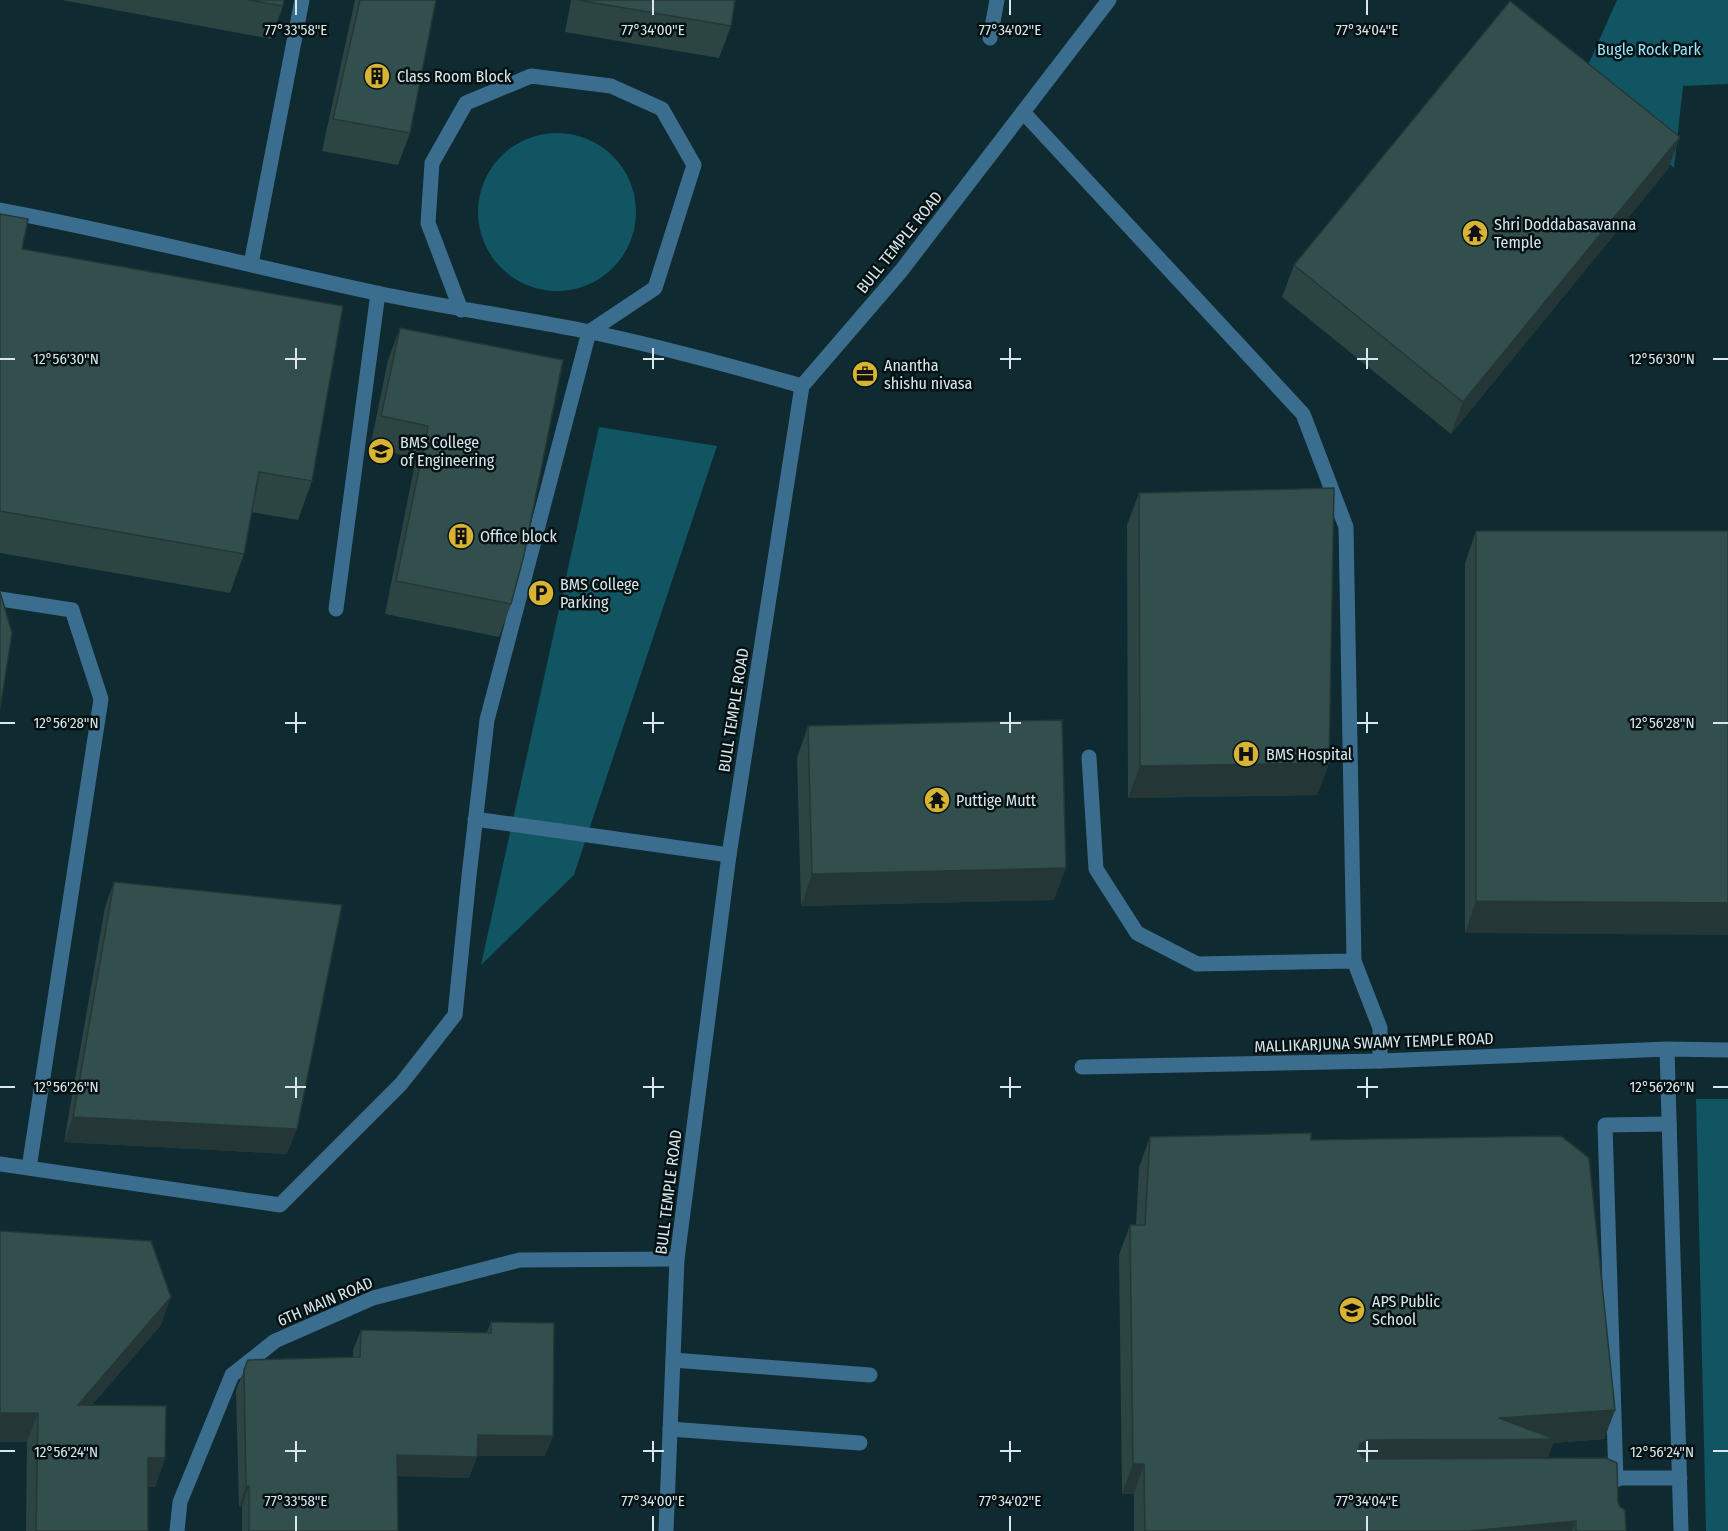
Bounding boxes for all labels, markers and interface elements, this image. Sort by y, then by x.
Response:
text: 77°33'58"E [265,21,327,39]
text: 77°34'00"E [621,21,685,39]
text: 77°34'02"E [979,21,1041,39]
text: 77°34'04"E [1336,21,1398,39]
park label: Bugle Rock Park [1597,40,1701,59]
building icon: Class Room Block [362,61,392,91]
place label: Class Room Block [397,67,512,86]
street label: BULL TEMPLE ROAD [853,188,946,297]
place label: Shri Doddabasavanna Temple [1494,215,1636,252]
temple icon: Shri Doddabasavanna Temple [1460,218,1490,248]
text: 12°56'30"N [33,350,99,368]
text: 12°56'30"N [1629,350,1695,368]
place label: Anantha shishu nivasa [884,356,972,393]
office icon: Anantha shishu nivasa [850,359,880,389]
place label: BMS College of Engineering [400,433,495,470]
school or university icon: BMS College of Engineering [366,436,396,466]
building icon: Office block [446,521,476,551]
place label: Office block [480,527,557,546]
place label: BMS College Parking [560,575,639,612]
parking icon: BMS College Parking [526,578,556,608]
street label: BULL TEMPLE ROAD [714,647,753,773]
text: 12°56'28"N [33,714,99,732]
text: 12°56'28"N [1629,714,1695,732]
hospital icon: BMS Hospital [1231,739,1261,769]
place label: BMS Hospital [1266,745,1352,764]
temple icon: Puttige Mutt [922,785,952,815]
place label: Puttige Mutt [956,791,1037,810]
street label: MALLIKARJUNA SWAMY TEMPLE ROAD [1254,1029,1494,1056]
text: 12°56'26"N [33,1078,99,1096]
text: 12°56'26"N [1629,1078,1695,1096]
street label: BULL TEMPLE ROAD [651,1129,686,1255]
street label: 6TH MAIN ROAD [275,1273,376,1330]
place label: APS Public School [1372,1292,1440,1329]
school or university icon: APS Public School [1337,1295,1367,1325]
text: 12°56'24"N [34,1443,98,1461]
text: 12°56'24"N [1630,1443,1694,1461]
text: 77°33'58"E [265,1492,327,1510]
text: 77°34'00"E [621,1492,685,1510]
text: 77°34'02"E [979,1492,1041,1510]
text: 77°34'04"E [1336,1492,1398,1510]

